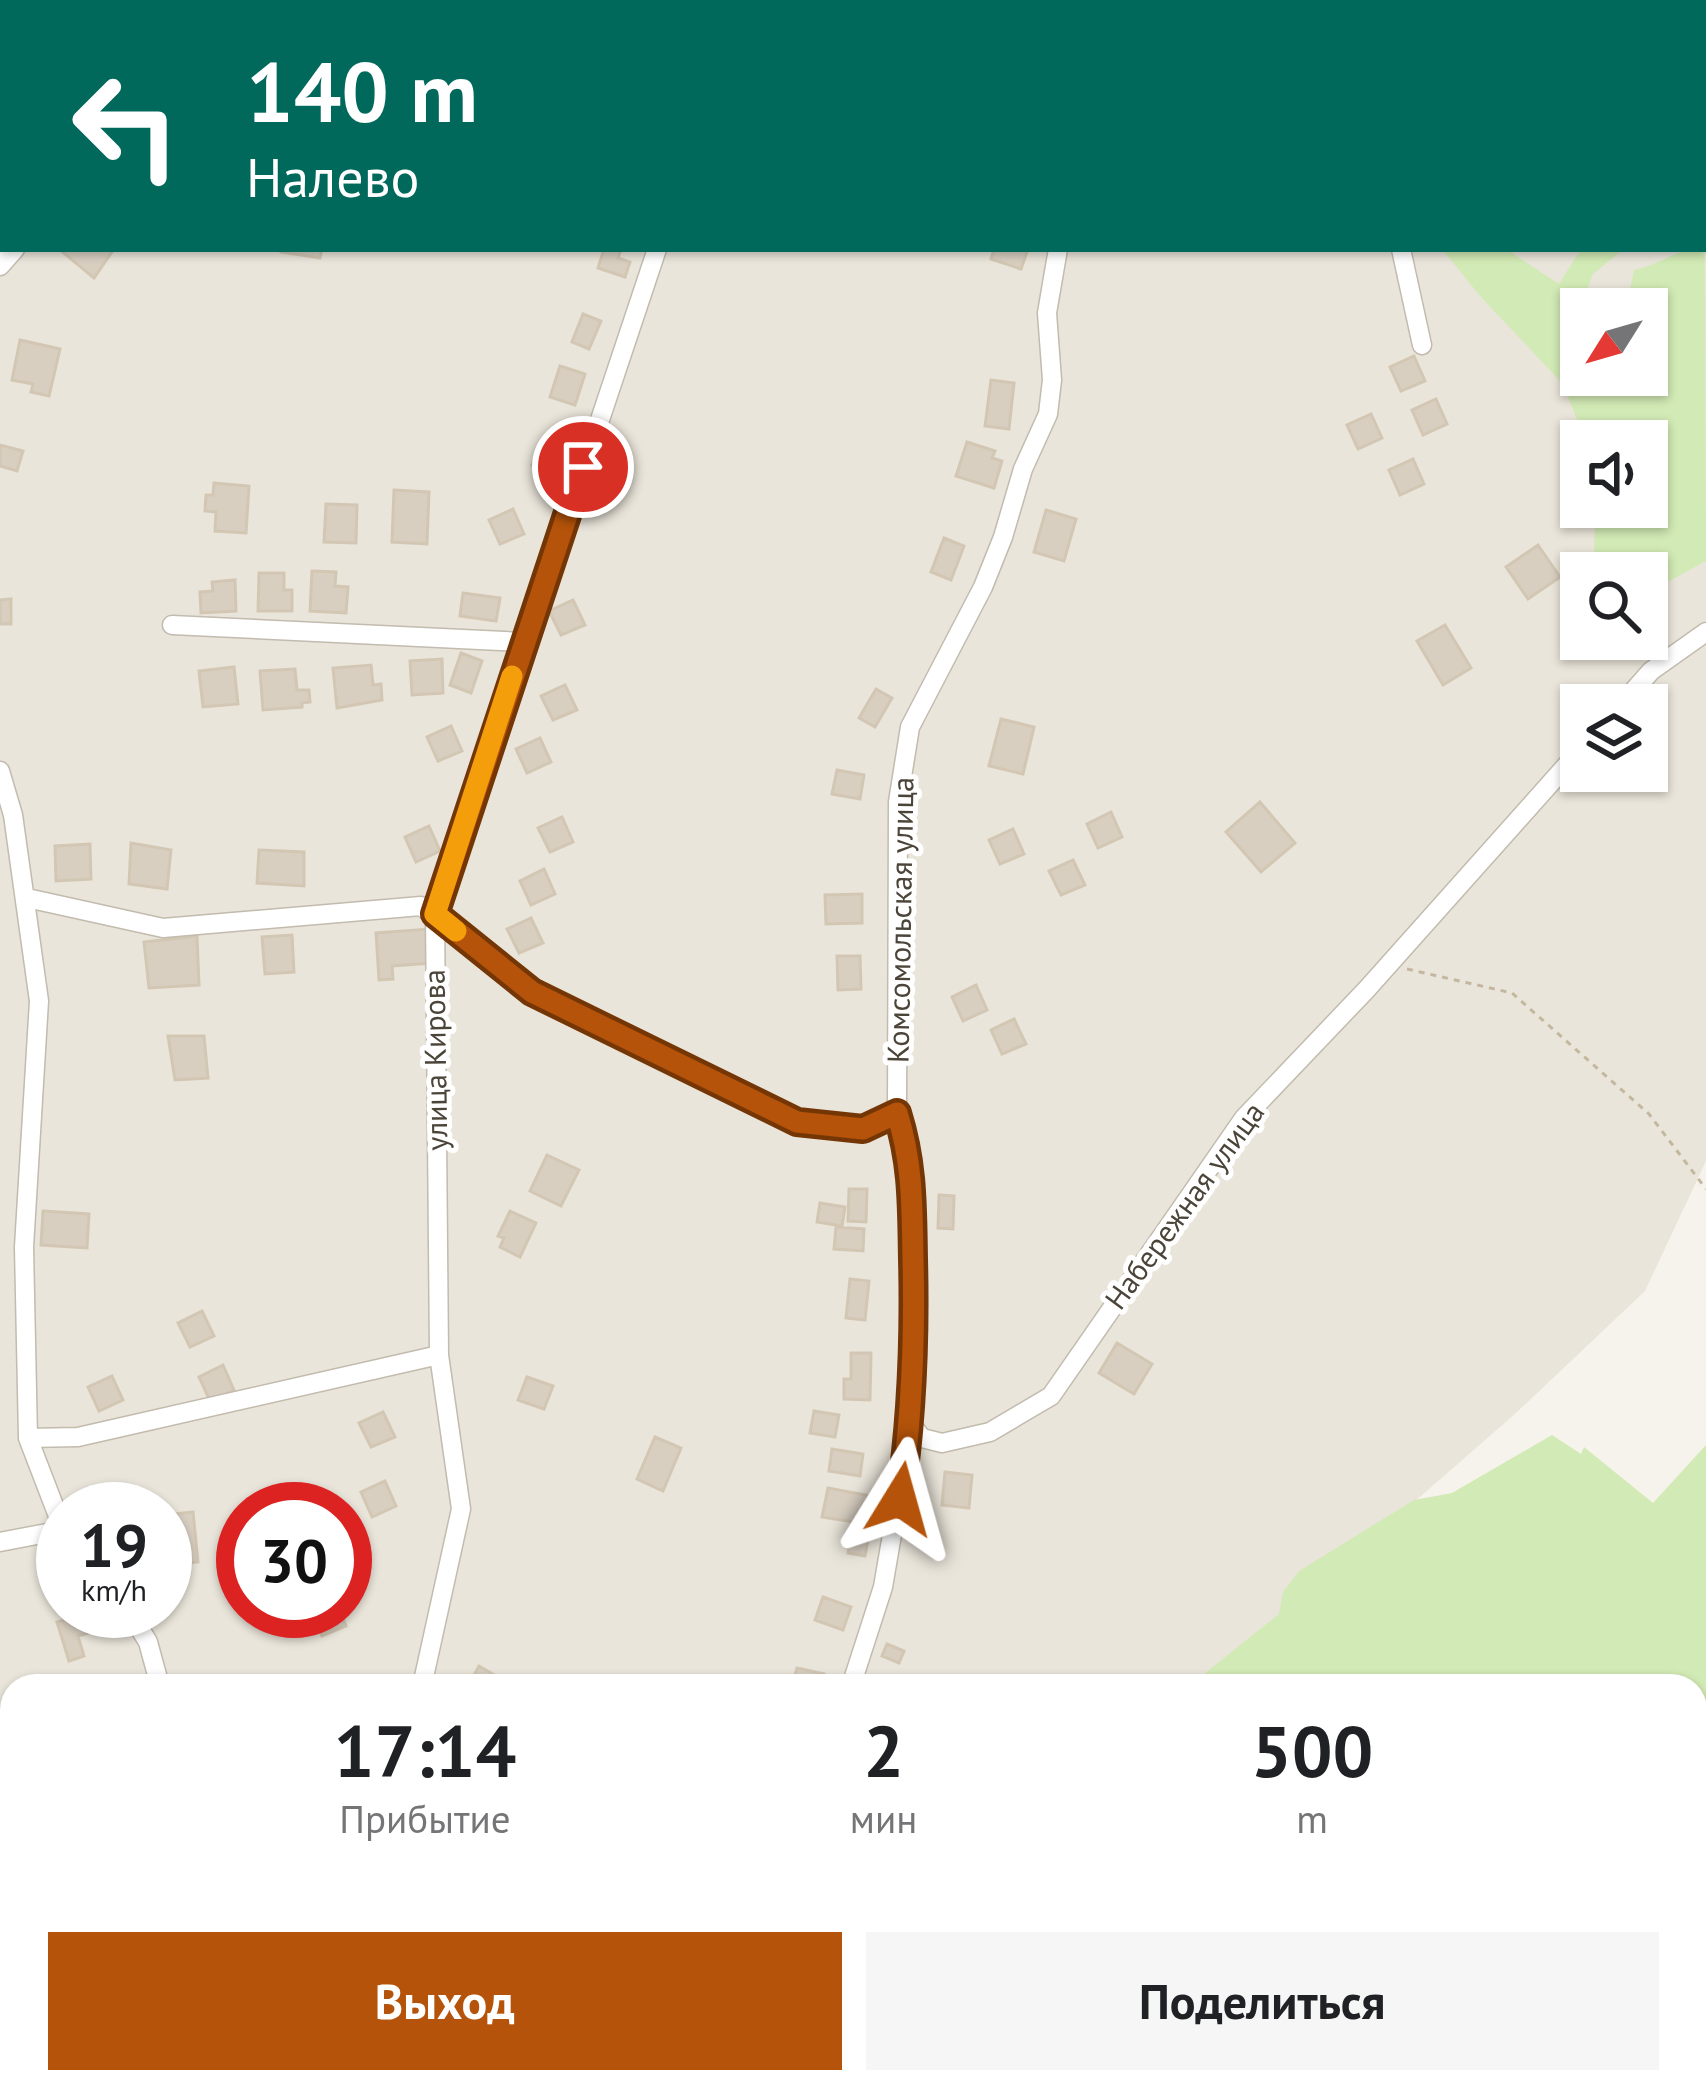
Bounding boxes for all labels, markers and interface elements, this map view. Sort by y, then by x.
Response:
text: 140 m [246,36,478,145]
icon: left [48,48,204,204]
text: Налево [246,142,420,212]
north arrow [1560,288,1668,396]
map controls [1560,288,1668,792]
pin [532,416,634,518]
button: sound [1560,420,1668,528]
icon: arrive [550,434,616,500]
button: search [1560,552,1668,660]
button: layers [1560,684,1668,792]
street label: Комсомольская улица [878,777,921,1063]
street label: улица Кирова [413,969,456,1151]
street label: Набережная улица [1095,1094,1272,1317]
position arrow [837,1436,963,1562]
speed limit sign: 30 [216,1482,372,1638]
text: 19 [80,1506,148,1584]
text: km/h [81,1570,147,1609]
text: 17:14 [334,1704,516,1797]
text: 2 [863,1704,904,1797]
text: 500 [1251,1704,1373,1797]
text: Прибытие [339,1793,511,1844]
text: мин [850,1793,917,1844]
text: m [1296,1793,1328,1844]
button: Выход [48,1932,842,2070]
button: Поделиться [866,1932,1659,2070]

